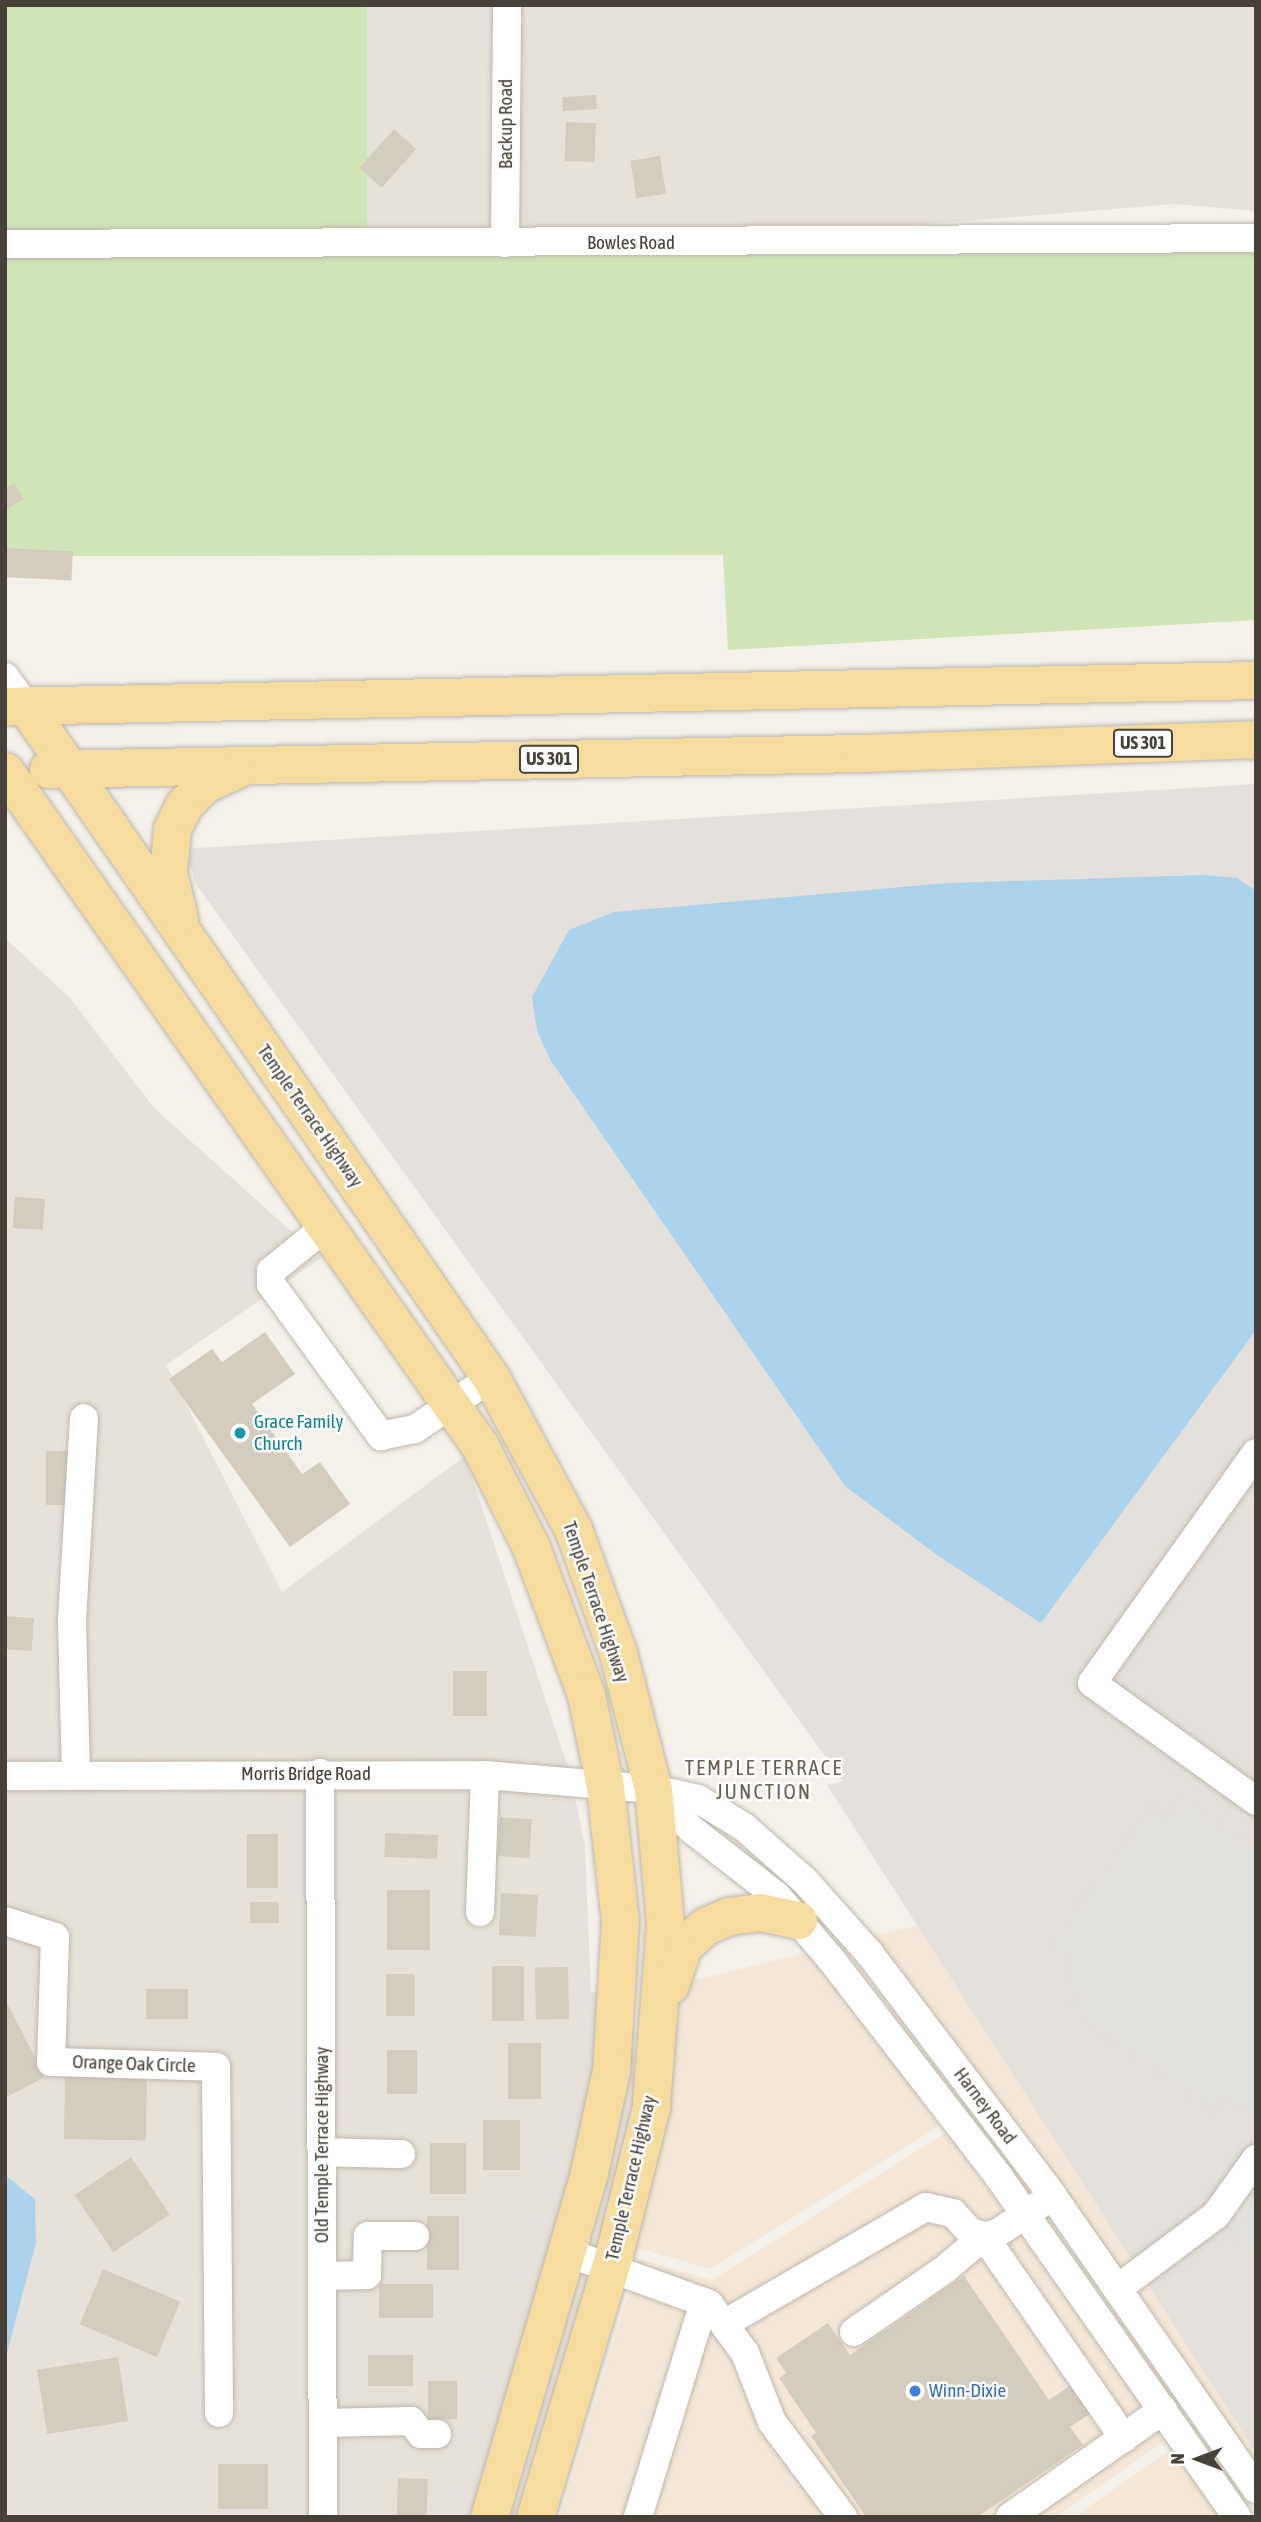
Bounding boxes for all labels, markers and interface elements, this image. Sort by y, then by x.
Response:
street label: Backup Road [495,79,517,169]
street label: Bowles Road [587,232,675,254]
road number: US 301 [1112,728,1174,758]
road number: US 301 [518,744,580,774]
street label: Temple Terrace Highway [252,1040,368,1192]
place label: Grace Family Church [254,1411,343,1455]
marker: Grace Family Church [232,1425,248,1441]
street label: Temple Terrace Highway [558,1518,634,1686]
district label: TEMPLE TERRACE JUNCTION [687,1754,841,1804]
street label: Morris Bridge Road [241,1763,371,1785]
street label: Old Temple Terrace Highway [311,2047,333,2243]
street label: Orange Oak Circle [72,2050,196,2078]
street label: Harney Road [949,2063,1021,2149]
street label: Temple Terrace Highway [601,2093,661,2263]
place label: Winn-Dixie [929,2380,1006,2402]
marker: Winn-Dixie [907,2383,923,2399]
north arrow [1163,2424,1233,2494]
text: N [1166,2453,1188,2465]

